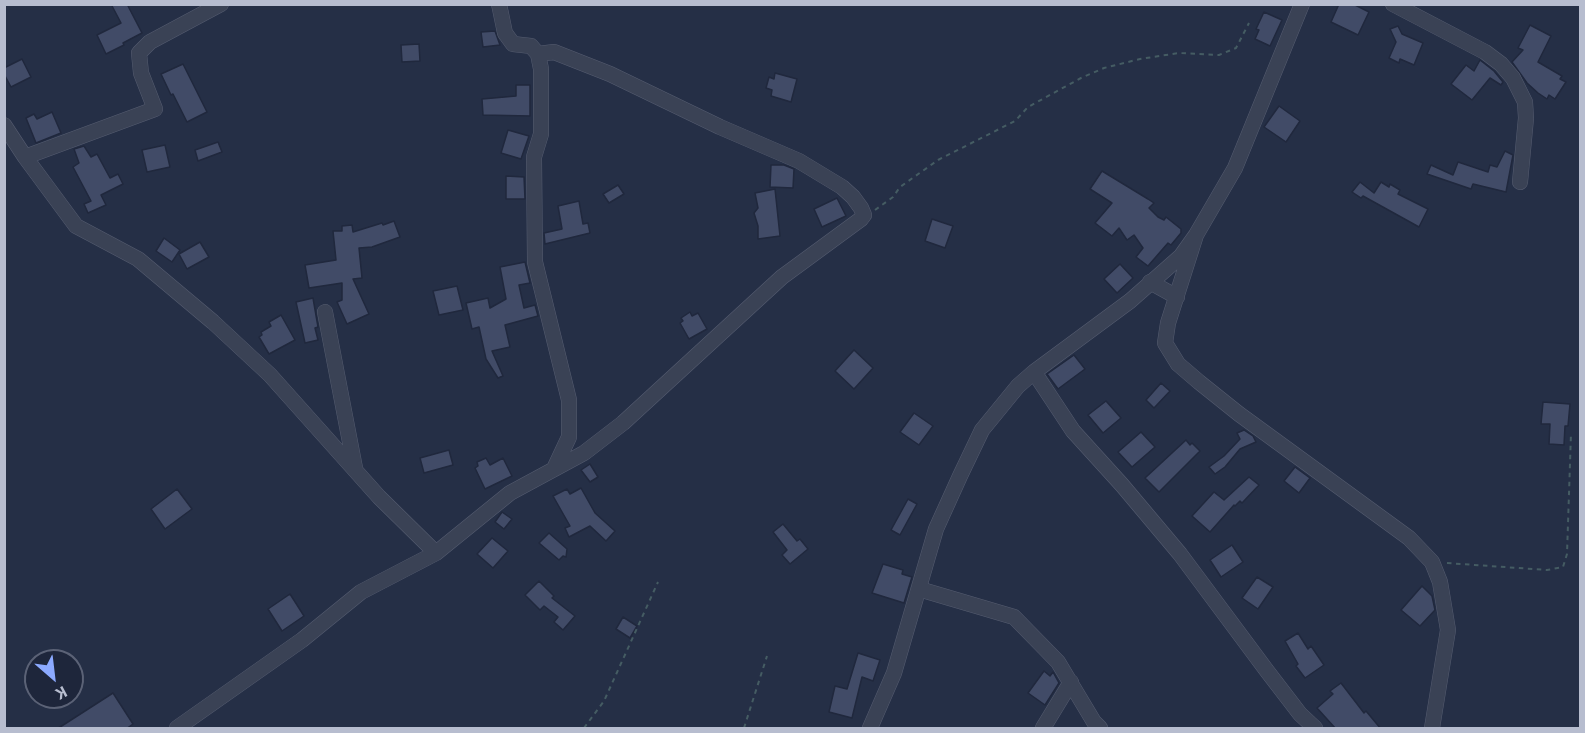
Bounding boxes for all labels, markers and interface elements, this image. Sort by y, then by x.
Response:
north arrow [24,649,84,709]
text: K [53,683,71,704]

